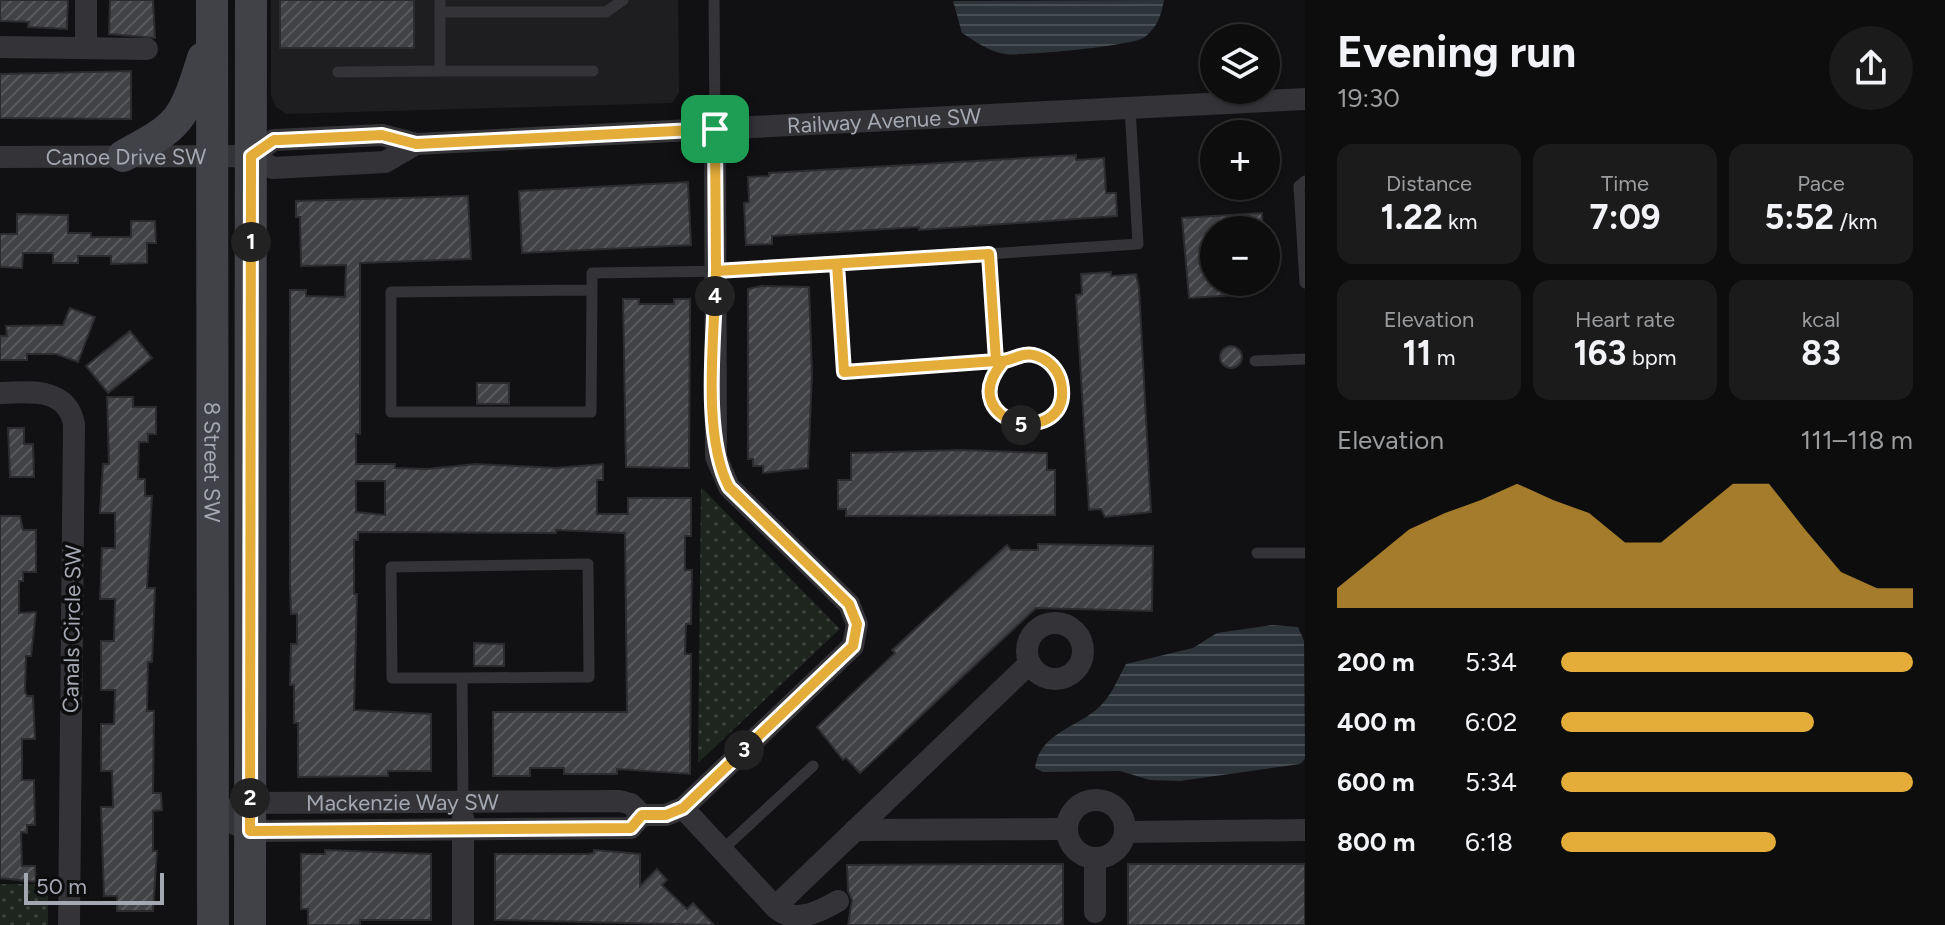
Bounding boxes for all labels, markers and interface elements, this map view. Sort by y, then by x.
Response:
map controls [1200,24,1280,296]
button: layers [1200,24,1280,104]
text: Evening run [1337,25,1576,78]
button: share [1829,26,1913,110]
text: 19:30 [1337,82,1400,114]
pin [681,95,749,163]
street label: Railway Avenue SW [786,102,982,139]
icon: arrive [693,107,737,151]
button: + [1200,120,1280,200]
street label: Canoe Drive SW [46,143,206,170]
text: Distance [1386,170,1472,197]
text: Time [1601,170,1649,197]
text: Pace [1797,170,1845,197]
text: 1.22 [1381,197,1443,238]
text: 7:09 [1590,197,1660,238]
text: 5:52 [1765,197,1834,238]
text: km [1443,208,1477,235]
text: /km [1834,208,1877,235]
button: − [1200,216,1280,296]
pin: 1 [231,222,271,262]
text: 1 [246,228,256,255]
pin: 4 [695,276,735,316]
text: 4 [708,282,722,309]
text: Elevation [1384,306,1474,333]
text: Heart rate [1575,306,1675,333]
text: kcal [1802,306,1840,333]
text: 11 [1403,333,1431,374]
text: 163 [1573,333,1626,374]
text: 83 [1801,333,1841,374]
text: m [1431,344,1455,371]
text: bpm [1626,344,1677,371]
street label: 8 Street SW [199,402,226,522]
pin: 5 [1001,405,1041,445]
text: 5 [1015,411,1027,438]
text: Elevation [1337,424,1444,456]
text: 111–118 m [1800,424,1913,456]
street label: Canals Circle SW [57,545,87,713]
text: 200 m [1337,646,1415,678]
text: 5:34 [1465,646,1517,678]
text: 400 m [1337,706,1416,738]
text: 6:02 [1465,706,1518,738]
pin: 3 [724,730,764,770]
text: 3 [738,736,750,763]
text: 600 m [1337,766,1415,798]
text: 5:34 [1465,766,1517,798]
pin: 2 [230,778,270,818]
text: 2 [244,784,256,811]
street label: Mackenzie Way SW [306,788,499,816]
text: 800 m [1337,826,1415,858]
text: 6:18 [1465,826,1513,858]
scale bar [24,869,164,905]
text: 50 m [36,873,87,900]

